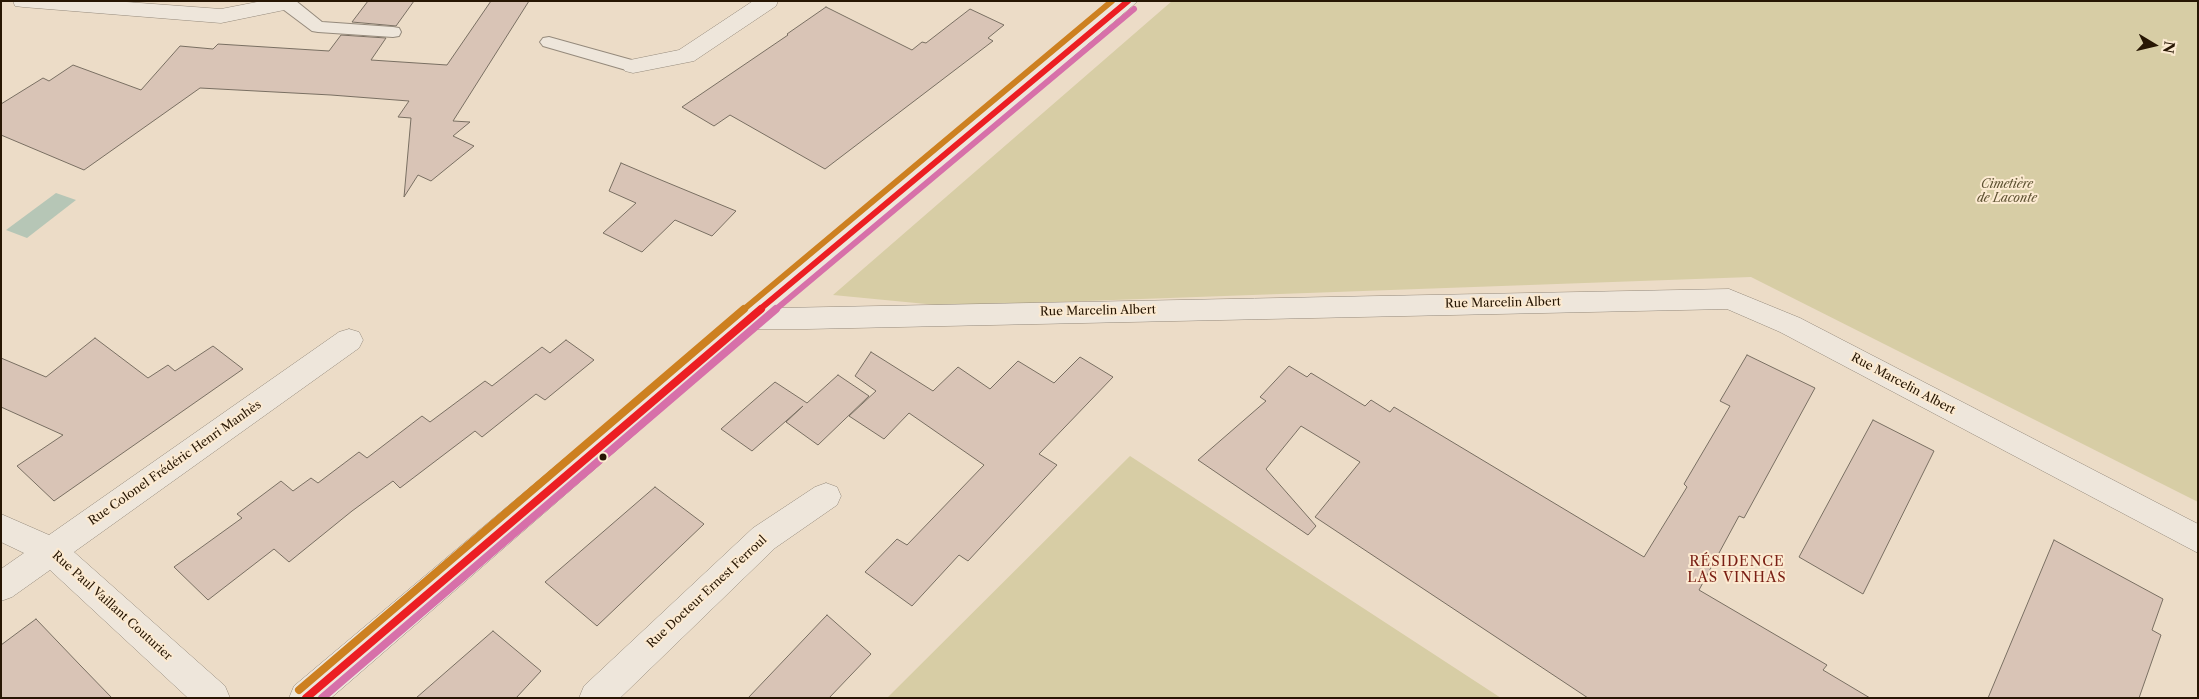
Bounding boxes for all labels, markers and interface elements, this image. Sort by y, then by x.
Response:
north arrow [2129,20,2179,70]
text: N [2159,40,2179,55]
park label: Cimetière de Laconte [1977,178,2037,206]
street label: Rue Marcelin Albert [1445,295,1561,311]
street label: Rue Marcelin Albert [1040,303,1156,319]
street label: Rue Marcelin Albert [1848,350,1958,418]
street label: Rue Colonel Frédéric Henri Manhès [86,398,264,528]
unlabelled marker [598,452,608,462]
street label: Rue Docteur Ernest Ferroul [644,533,770,651]
street label: Rue Paul Vaillant Couturier [49,548,175,664]
district label: RÉSIDENCE LAS VINHAS [1686,554,1788,586]

